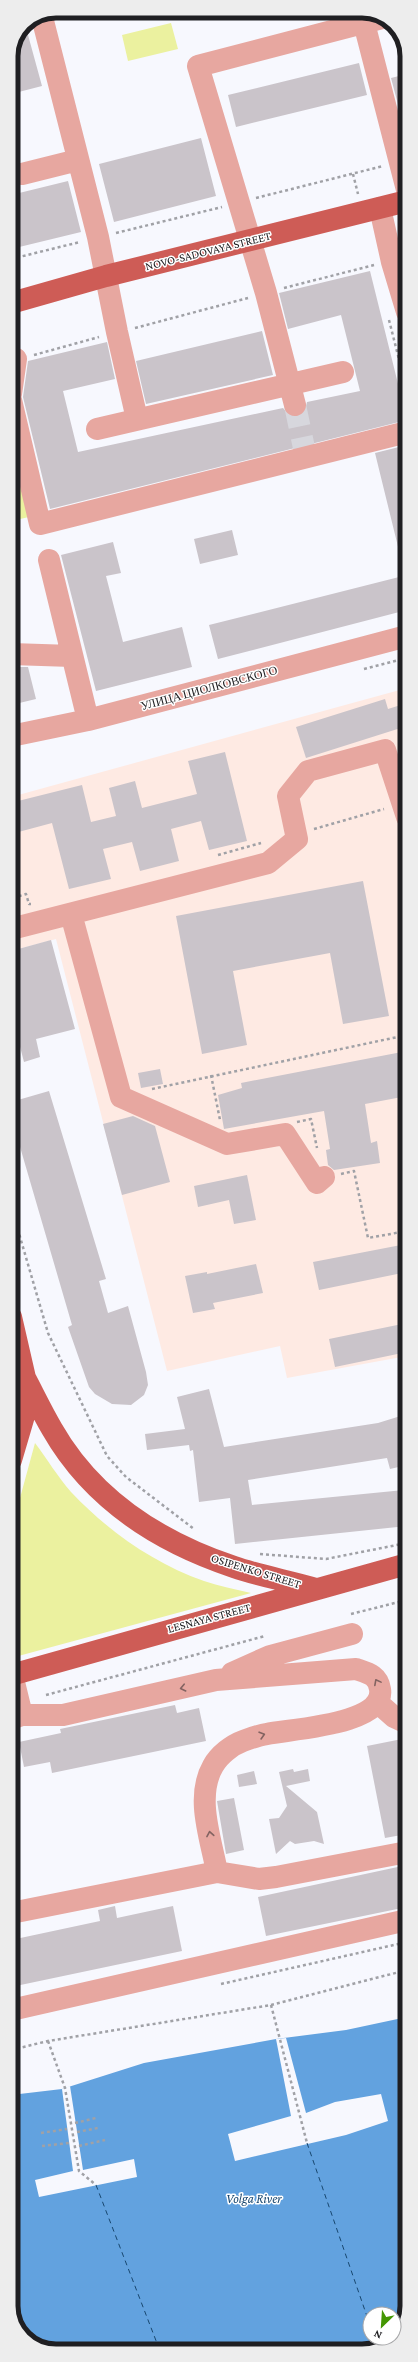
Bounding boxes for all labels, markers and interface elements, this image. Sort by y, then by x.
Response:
street label: NOVO-SADOVAYA STREET [144,228,273,273]
street label: УЛИЦА ЦИОЛКОВСКОГО [139,663,279,713]
street label: OSIPENKO STREET [209,1551,303,1591]
street label: LESNAYA STREET [166,1600,253,1636]
one-way arrow [374,1679,381,1686]
one-way arrow [180,1683,186,1691]
one-way arrow [259,1731,266,1740]
one-way arrow [206,1831,215,1837]
water label: Volga River [226,2191,282,2206]
north arrow [362,2306,402,2346]
text: N [371,2328,384,2342]

